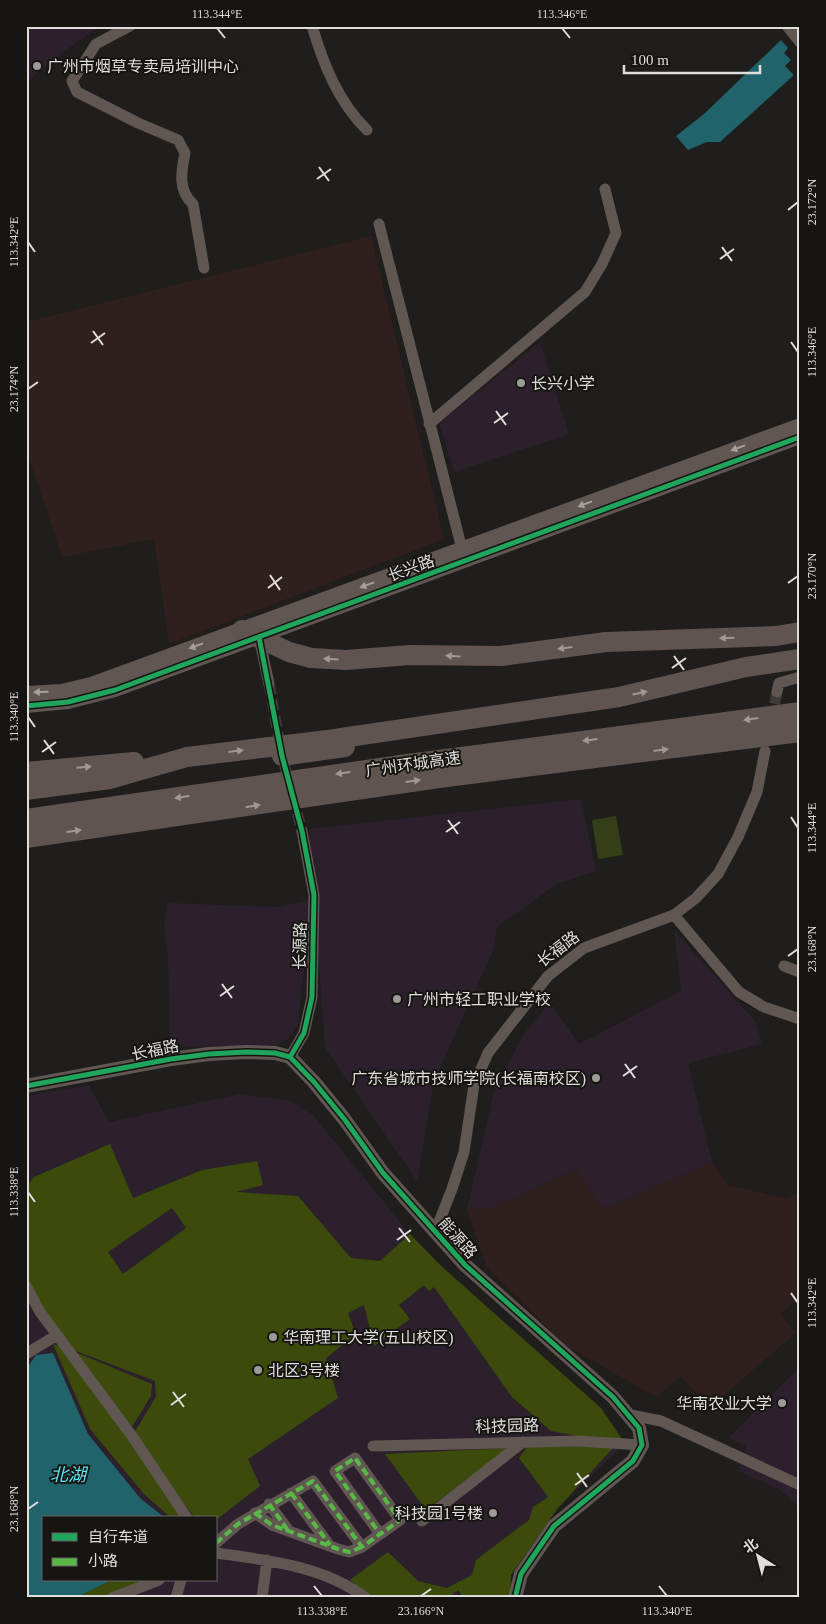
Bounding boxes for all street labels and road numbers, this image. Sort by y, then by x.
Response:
street label: 长兴路 [386,552,436,584]
street label: 广州环城高速 [364,749,462,779]
street label: 长源路 [291,922,309,970]
street label: 长福路 [534,928,582,970]
street label: 长福路 [130,1037,180,1063]
street label: 能源路 [436,1214,480,1262]
street label: 科技园路 [475,1416,539,1436]

